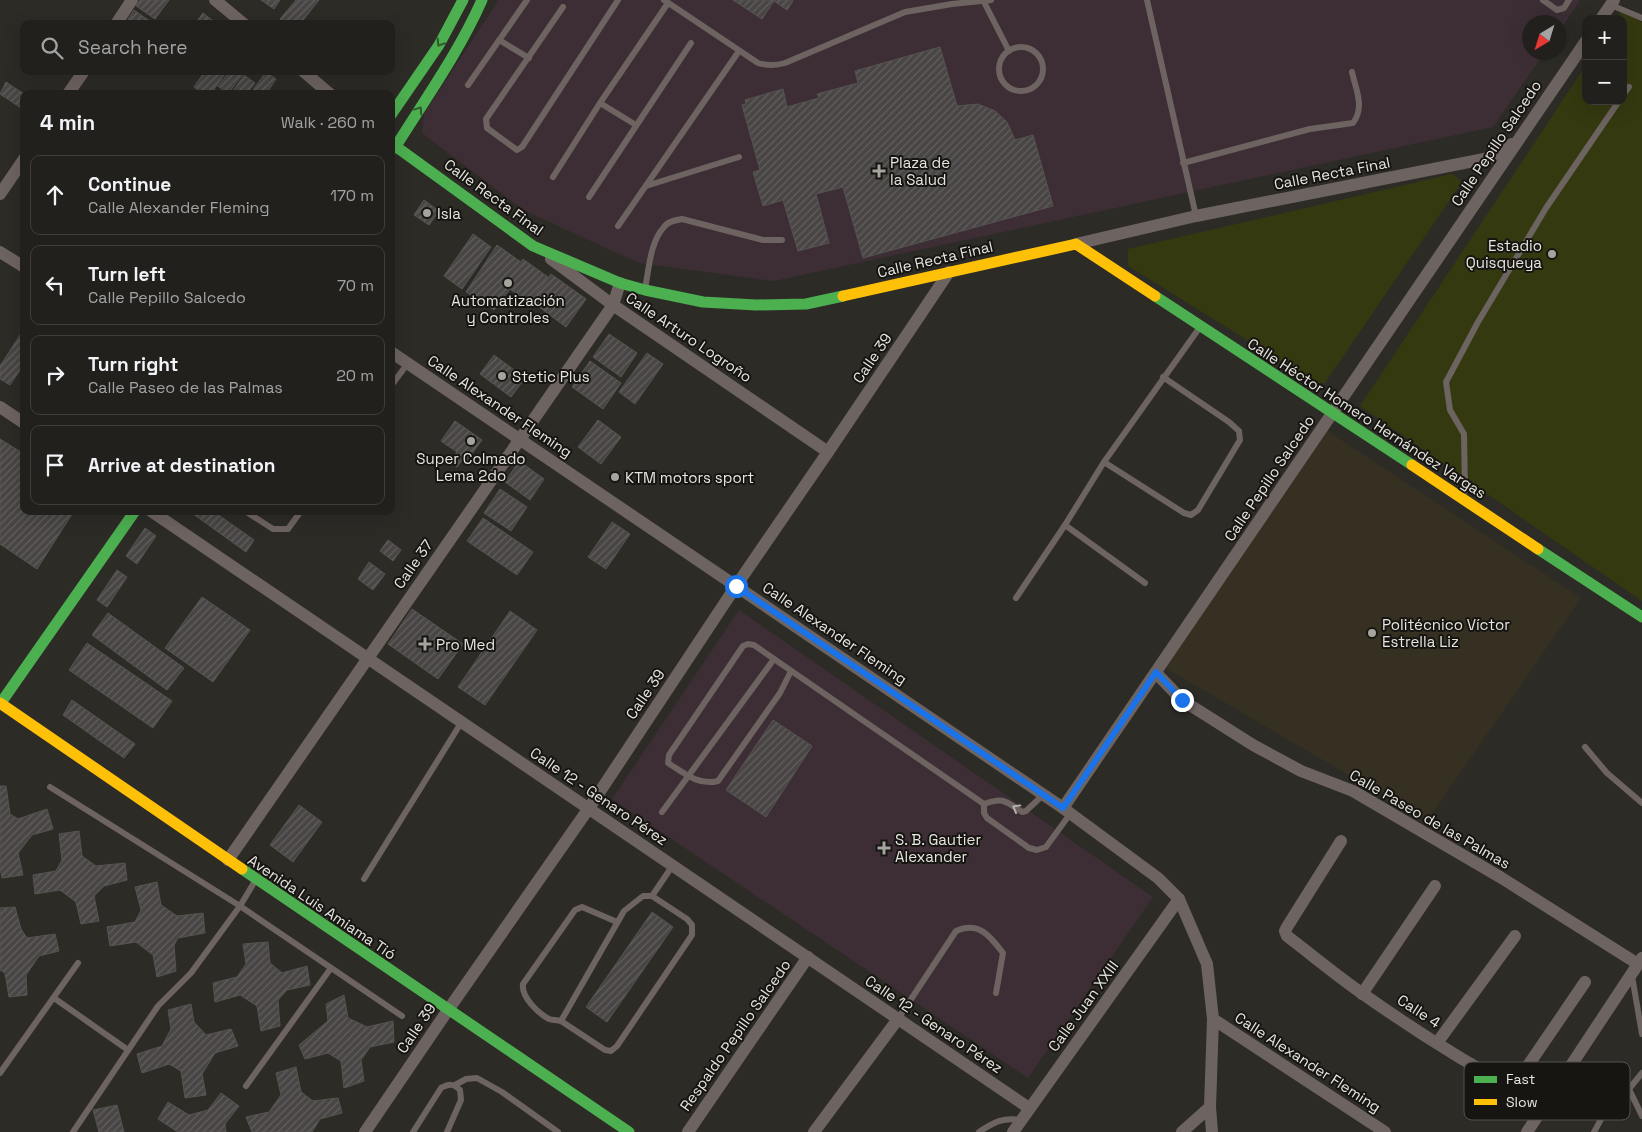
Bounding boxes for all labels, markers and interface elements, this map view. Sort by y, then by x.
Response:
north arrow [1522,15,1567,60]
map controls [1582,15,1627,105]
button: + [1582,15,1627,60]
search box [20,20,395,75]
icon: search [38,34,66,62]
text: Search here [78,35,188,60]
one-way arrow [437,38,447,47]
button: − [1582,60,1627,105]
street label: Calle Pepillo Salcedo [1447,76,1545,210]
one-way arrow [413,107,422,116]
text: 4 min [40,109,95,136]
text: Walk · 260 m [281,112,375,133]
street label: Calle Recta Final [1272,152,1392,194]
place label: Plaza de la Salud [890,153,950,189]
street label: Calle Recta Final [441,155,547,239]
marker: Plaza de la Salud [872,164,886,178]
text: Continue [88,172,171,197]
icon: ahead [41,181,69,209]
text: 170 m [330,185,374,206]
text: Calle Alexander Fleming [88,197,270,218]
place label: Isla [437,204,461,223]
marker: Isla [421,207,433,219]
street label: Calle Recta Final [875,236,995,282]
place label: Estadio Quisqueya [1466,236,1542,272]
marker: Estadio Quisqueya [1546,248,1558,260]
text: Turn left [88,262,166,287]
icon: left [41,271,69,299]
text: 70 m [337,275,374,296]
marker: Automatización y Controles [502,277,514,289]
text: Calle Pepillo Salcedo [88,287,246,308]
street label: Calle Arturo Logroño [622,288,756,386]
place label: Automatización y Controles [451,291,565,327]
street label: Calle 39 [848,329,896,387]
street label: Calle Héctor Homero Hernández Vargas [1244,334,1490,502]
street label: Calle Alexander Fleming [424,351,576,461]
text: Turn right [88,352,178,377]
icon: right [41,361,69,389]
text: 20 m [336,365,374,386]
place label: Stetic Plus [512,367,590,386]
marker: Stetic Plus [496,370,508,382]
text: Calle Paseo de las Palmas [88,377,283,398]
street label: Calle Pepillo Salcedo [1220,411,1318,545]
marker: Super Colmado Lema 2do [465,435,477,447]
place label: Super Colmado Lema 2do [416,449,526,485]
icon: arrive [41,451,69,479]
text: Arrive at destination [88,453,276,478]
place label: KTM motors sport [625,468,754,487]
marker: KTM motors sport [609,471,621,483]
street label: Calle 37 [389,536,437,592]
route start [725,575,748,598]
street label: Calle Alexander Fleming [759,578,911,688]
place label: Politécnico Víctor Estrella Liz [1382,615,1510,651]
marker: Politécnico Víctor Estrella Liz [1366,627,1378,639]
place label: Pro Med [436,635,495,654]
marker: Pro Med [418,637,432,651]
street label: Calle 39 [621,665,669,723]
route end [1171,689,1194,712]
street label: Calle 12 - Genaro Pérez [527,743,671,849]
street label: Calle Paseo de las Palmas [1346,765,1514,873]
one-way arrow [1012,804,1021,814]
place label: S. B. Gautier Alexander [895,830,981,866]
marker: S. B. Gautier Alexander [877,841,891,855]
street label: Avenida Luis Amiama Tió [244,850,400,964]
street label: Respaldo Pepillo Salcedo [675,956,795,1114]
street label: Calle Juan XXIII [1044,957,1122,1055]
street label: Calle 12 - Genaro Pérez [862,971,1006,1077]
street label: Calle 4 [1394,990,1444,1032]
street label: Calle 39 [392,999,440,1057]
street label: Calle Alexander Fleming [1231,1008,1385,1116]
legend [1464,1062,1630,1120]
text: Fast [1506,1070,1535,1088]
text: Slow [1506,1093,1538,1111]

